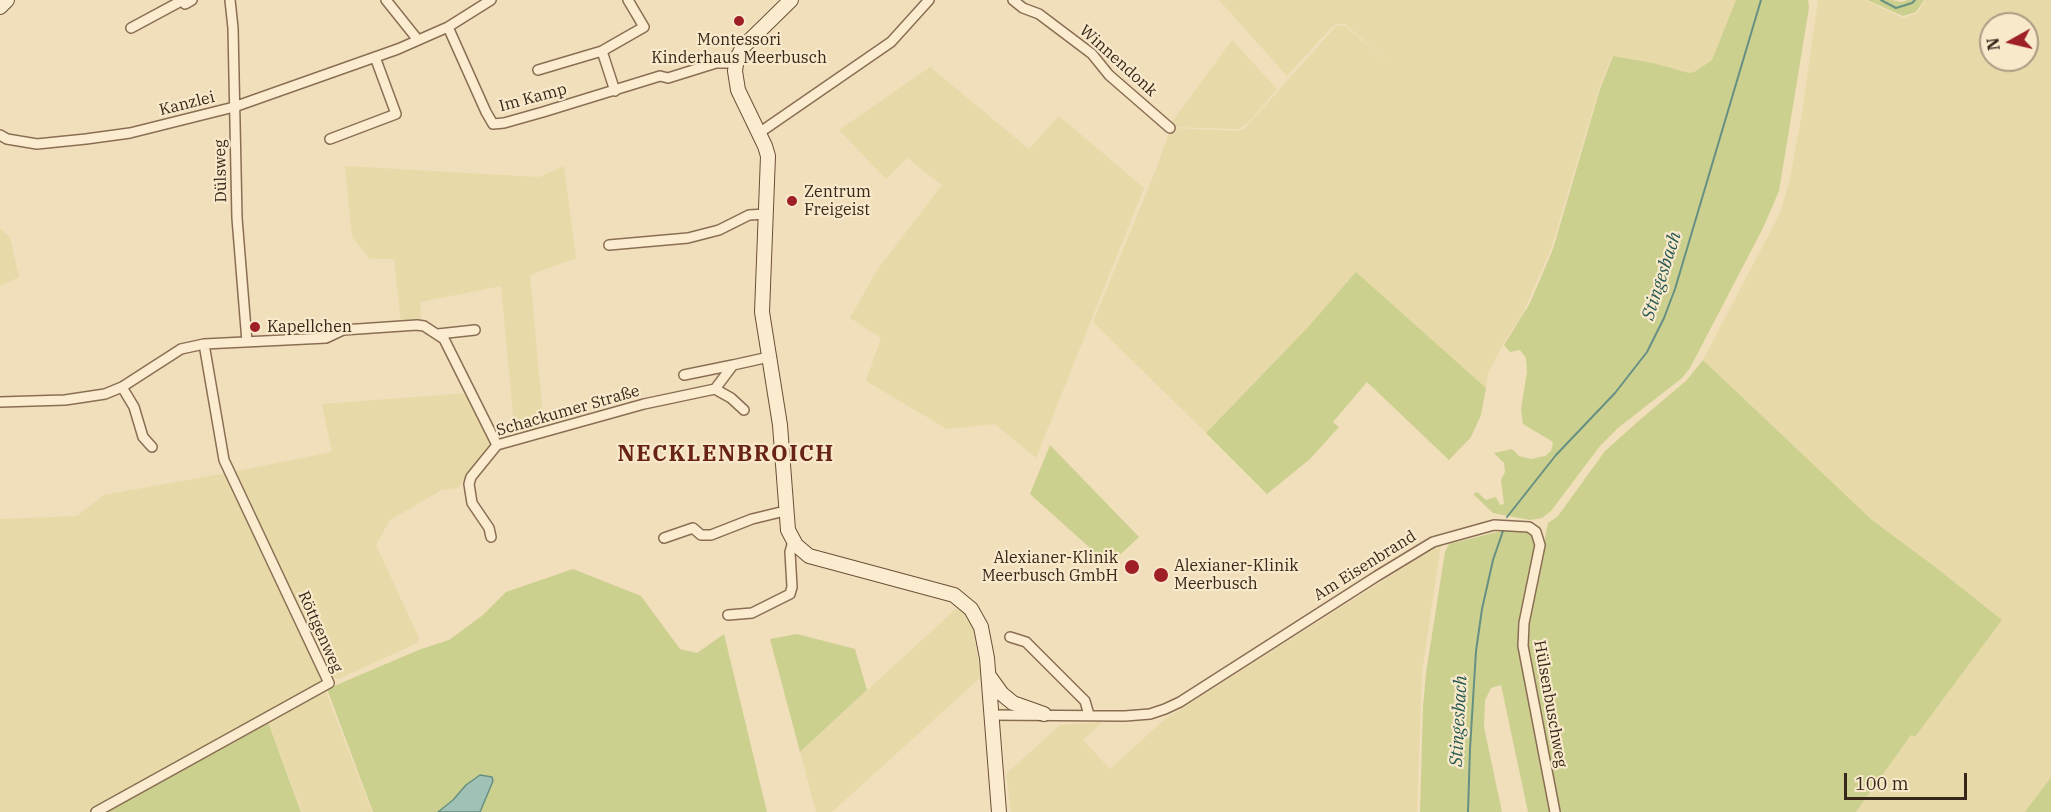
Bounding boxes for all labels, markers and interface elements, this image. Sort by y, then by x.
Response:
north arrow [1979,12,2039,72]
marker: Montessori Kinderhaus Meerbusch [732,14,746,28]
street label: Winnendonk [1075,21,1161,101]
place label: Montessori Kinderhaus Meerbusch [651,30,827,68]
text: N [1982,37,2004,52]
street label: Im Kamp [497,80,569,116]
street label: Kanzlei [157,88,217,120]
street label: Dülsweg [211,139,231,203]
place label: Zentrum Freigeist [804,182,871,220]
marker: Zentrum Freigeist [785,194,799,208]
water label: Stingesbach [1638,229,1686,323]
place label: Kapellchen [267,317,352,337]
marker: Kapellchen [248,320,262,334]
street label: Schackumer Straße [494,381,642,441]
district label: NECKLENBROICH [617,442,835,468]
street label: Am Eisenbrand [1310,527,1420,605]
place label: Alexianer-Klinik Meerbusch GmbH [982,548,1118,586]
place label: Alexianer-Klinik Meerbusch [1174,556,1299,594]
marker: Alexianer-Klinik Meerbusch GmbH [1123,558,1141,576]
marker: Alexianer-Klinik Meerbusch [1152,566,1170,584]
street label: Röttgenweg [293,588,347,676]
street label: Hülsenbuschweg [1529,639,1571,769]
water label: Stingesbach [1446,675,1472,767]
scale bar [1847,761,1970,799]
text: 100 m [1855,772,1909,795]

